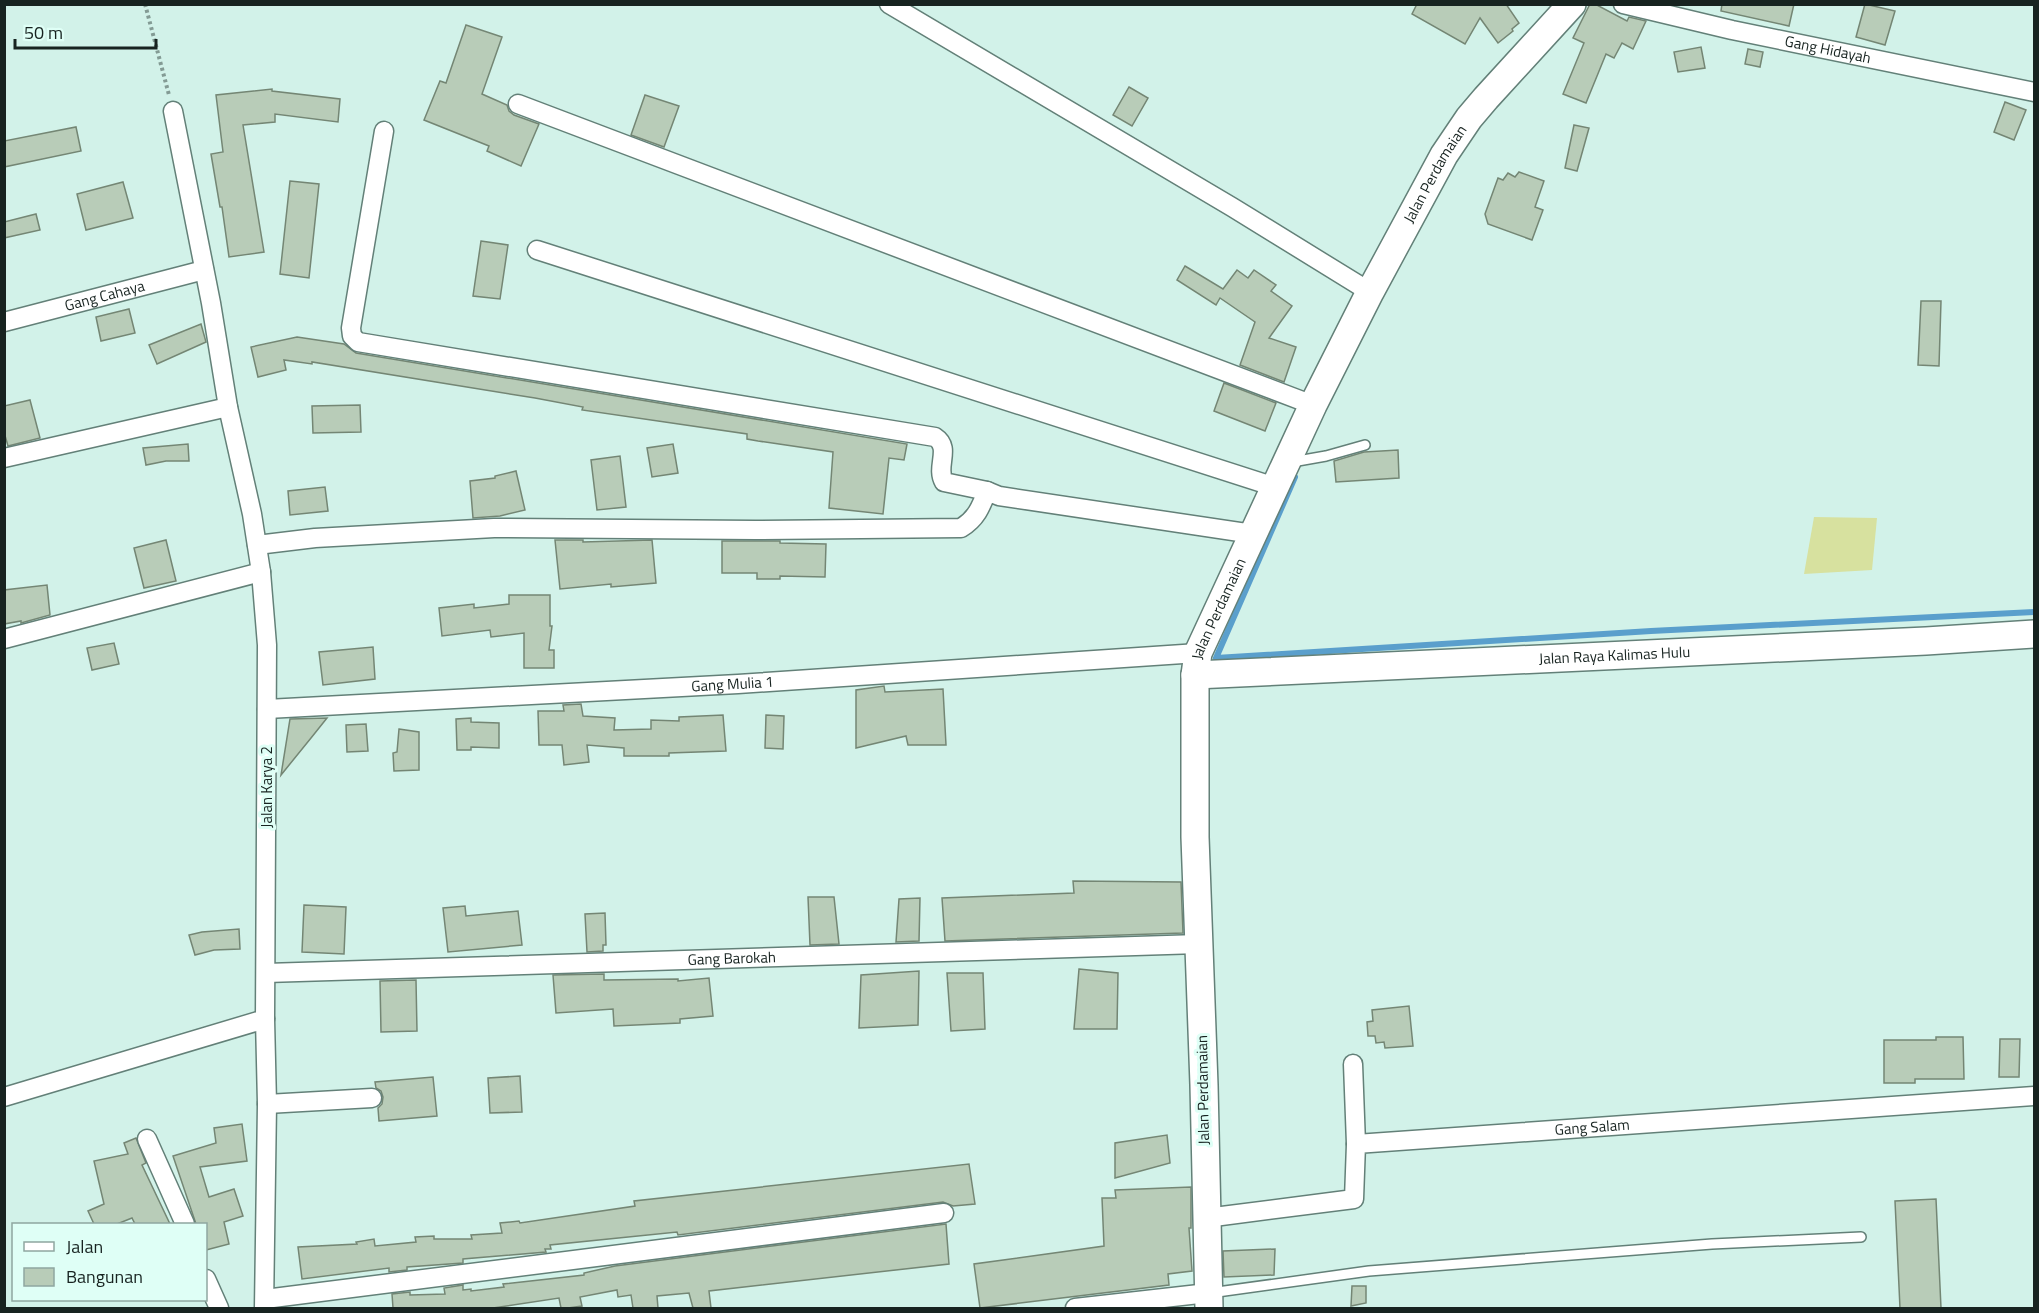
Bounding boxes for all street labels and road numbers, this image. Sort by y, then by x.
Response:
street label: Gang Hidayah [1783,29,1873,69]
street label: Jalan Perdamaian [1397,120,1472,227]
street label: Gang Cahaya [62,274,147,317]
street label: Jalan Perdamaian [1185,554,1252,661]
street label: Jalan Raya Kalimas Hulu [1538,640,1691,670]
street label: Gang Mulia 1 [691,670,774,697]
street label: Jalan Karya 2 [255,746,278,828]
street label: Gang Barokah [687,945,776,971]
street label: Jalan Perdamaian [1190,1035,1215,1145]
street label: Gang Salam [1554,1113,1630,1141]

